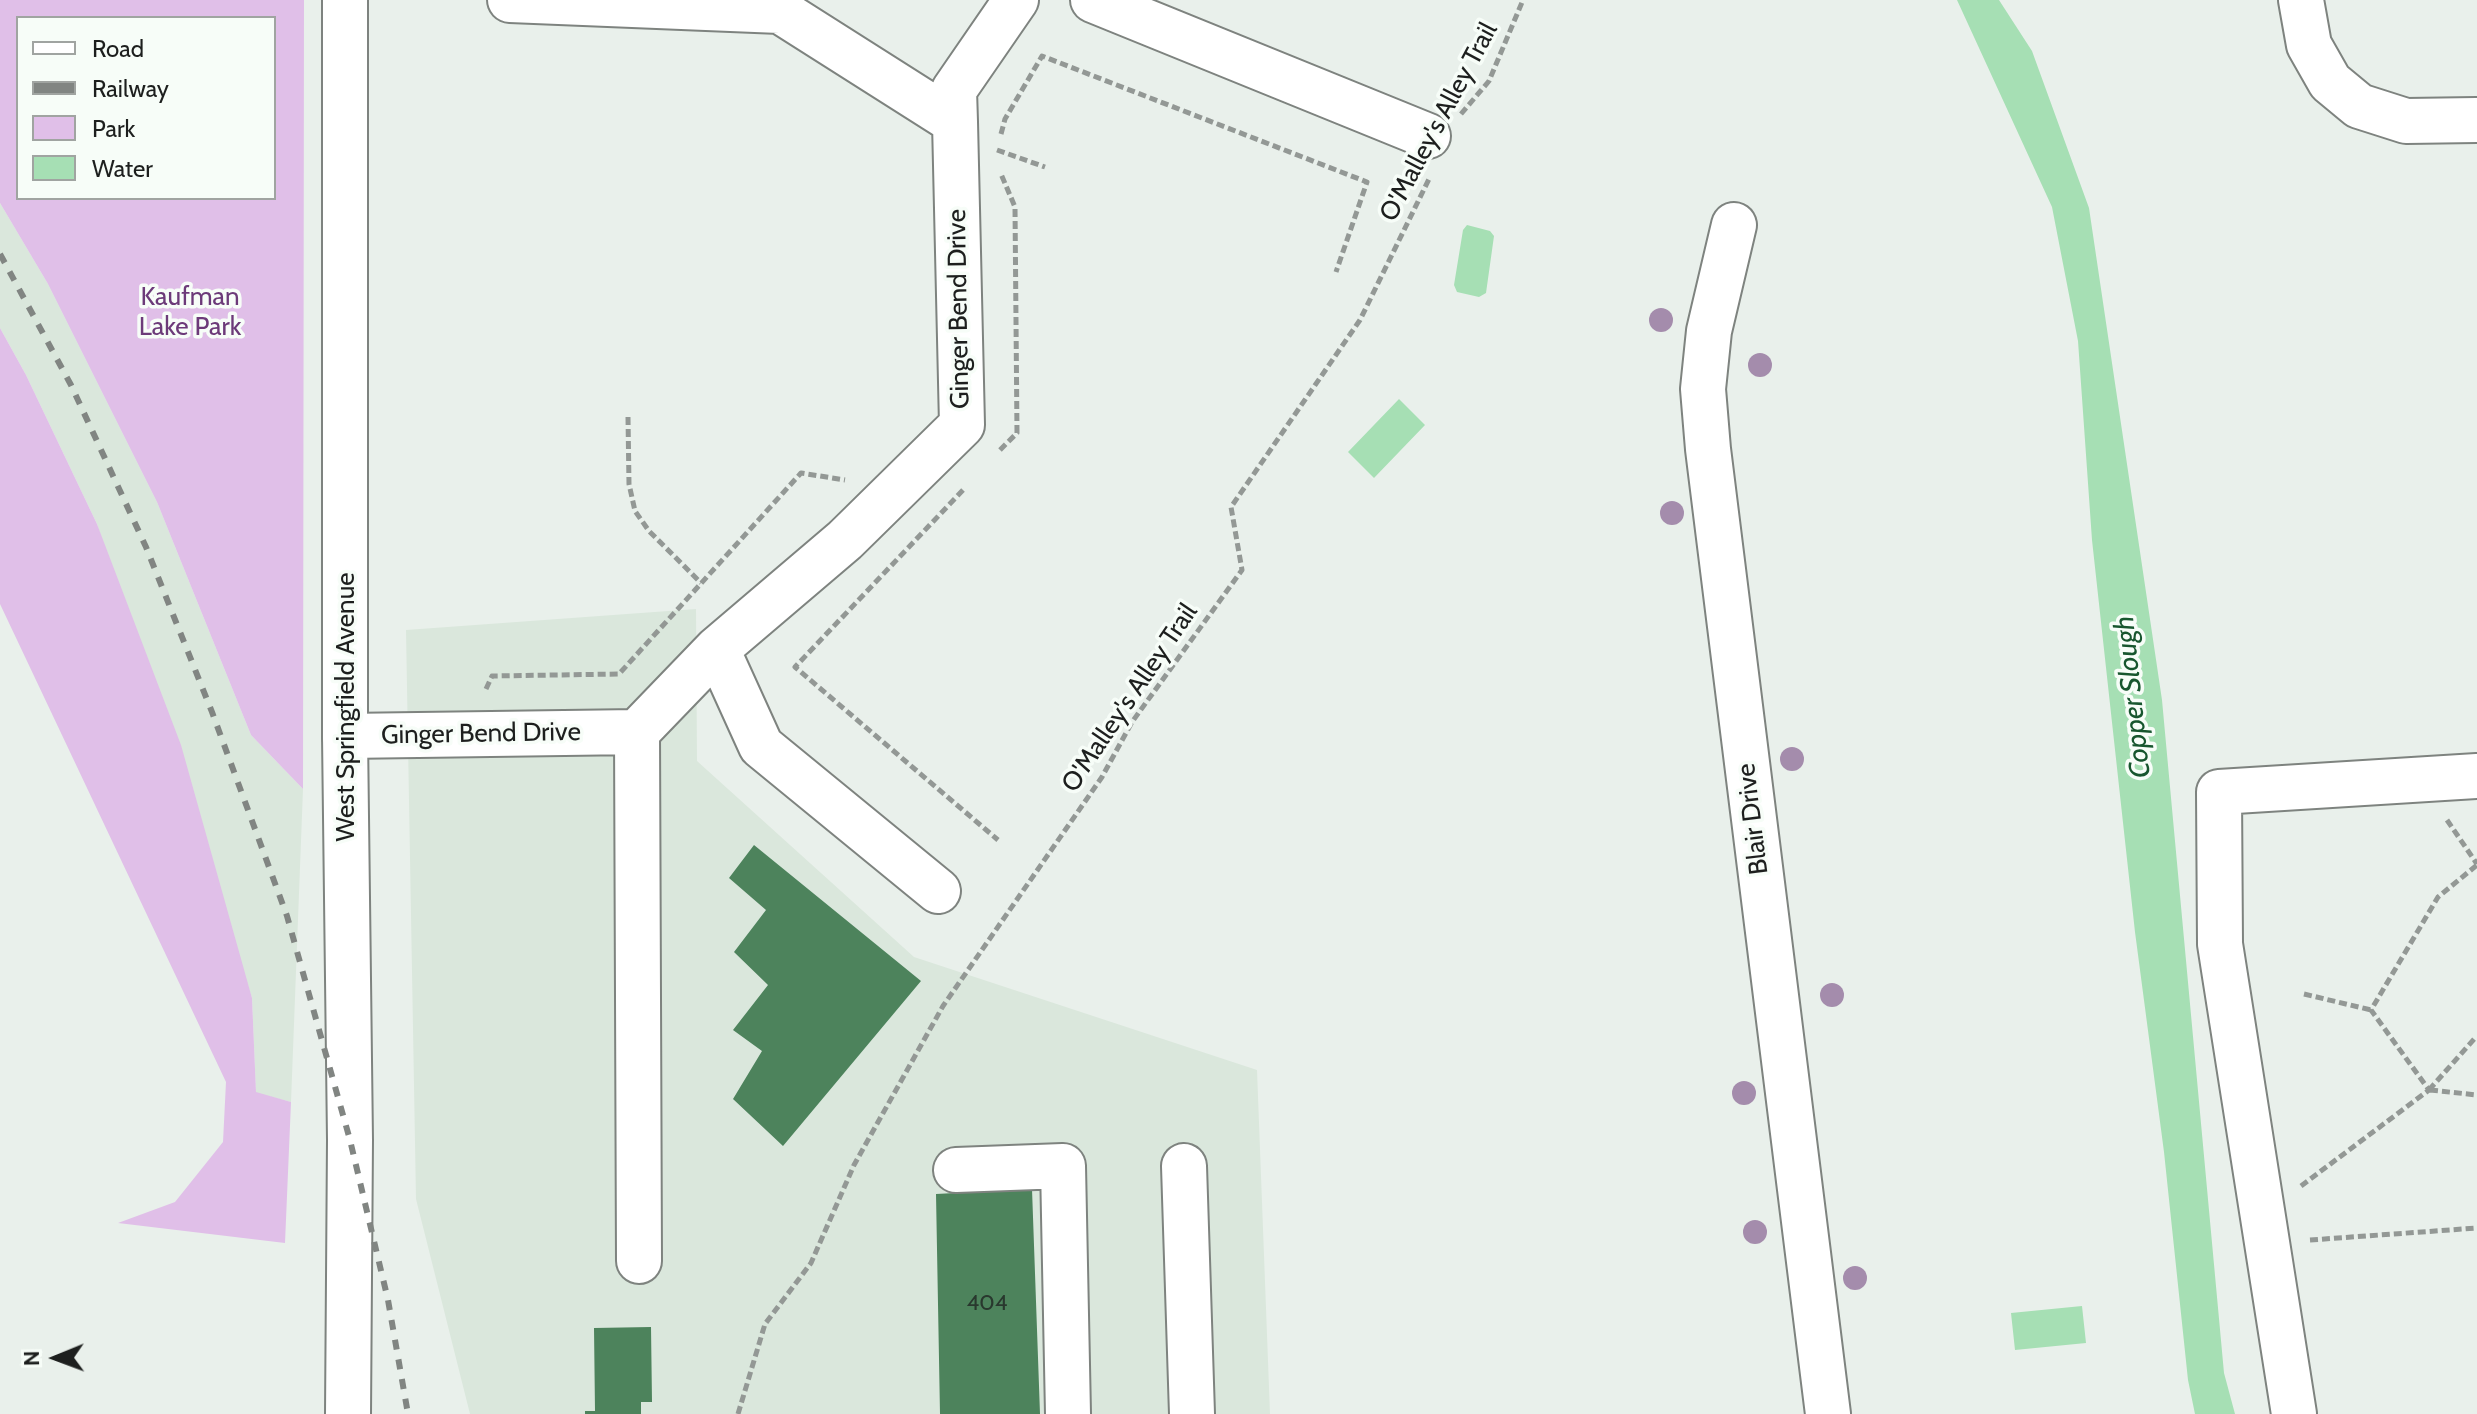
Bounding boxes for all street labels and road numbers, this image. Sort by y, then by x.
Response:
street label: O'Malley's Alley Trail [1373,17,1505,227]
street label: Ginger Bend Drive [942,209,976,409]
street label: West Springfield Avenue [330,572,362,842]
street label: O'Malley's Alley Trail [1055,598,1205,798]
street label: Ginger Bend Drive [381,717,581,751]
street label: Blair Drive [1731,762,1775,876]

